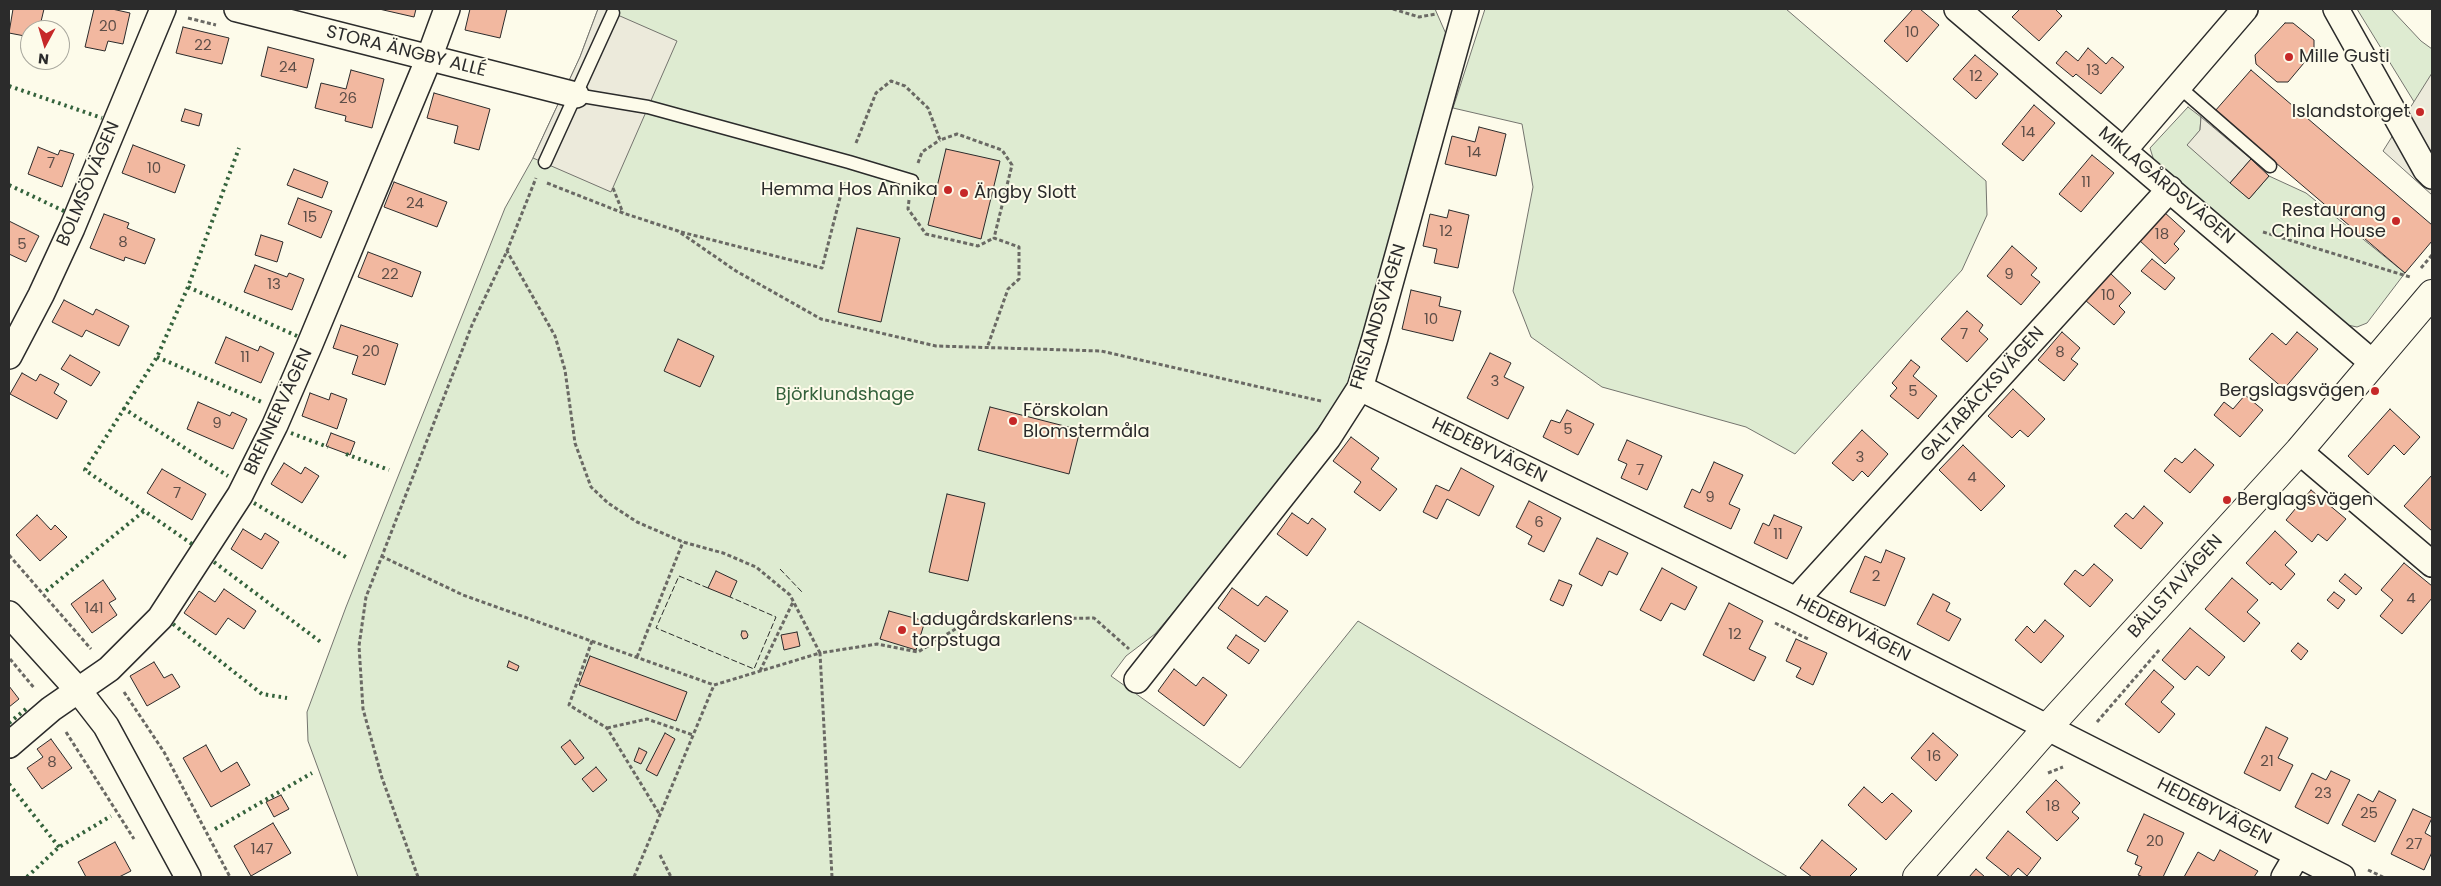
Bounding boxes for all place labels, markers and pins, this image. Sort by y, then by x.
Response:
place label: Mille Gusti [2299,46,2390,68]
marker: Mille Gusti [2283,51,2295,63]
place label: Islandstorget [2292,101,2410,123]
marker: Islandstorget [2414,106,2426,118]
place label: Hemma Hos Annika [761,179,938,201]
place label: Ängby Slott [974,182,1077,204]
marker: Hemma Hos Annika [942,184,954,196]
marker: Ängby Slott [958,187,970,199]
place label: Restaurang China House [2272,200,2386,242]
marker: Restaurang China House [2390,215,2402,227]
place label: Bergslagsvägen [2219,380,2365,402]
marker: Bergslagsvägen [2369,385,2381,397]
place label: Förskolan Blomstermåla [1023,400,1150,442]
marker: Förskolan Blomstermåla [1007,415,1019,427]
place label: Berglagsvägen [2237,489,2373,511]
marker: Berglagsvägen [2221,494,2233,506]
place label: Ladugårdskarlens torpstuga [912,609,1073,652]
marker: Ladugårdskarlens torpstuga [896,624,908,636]

